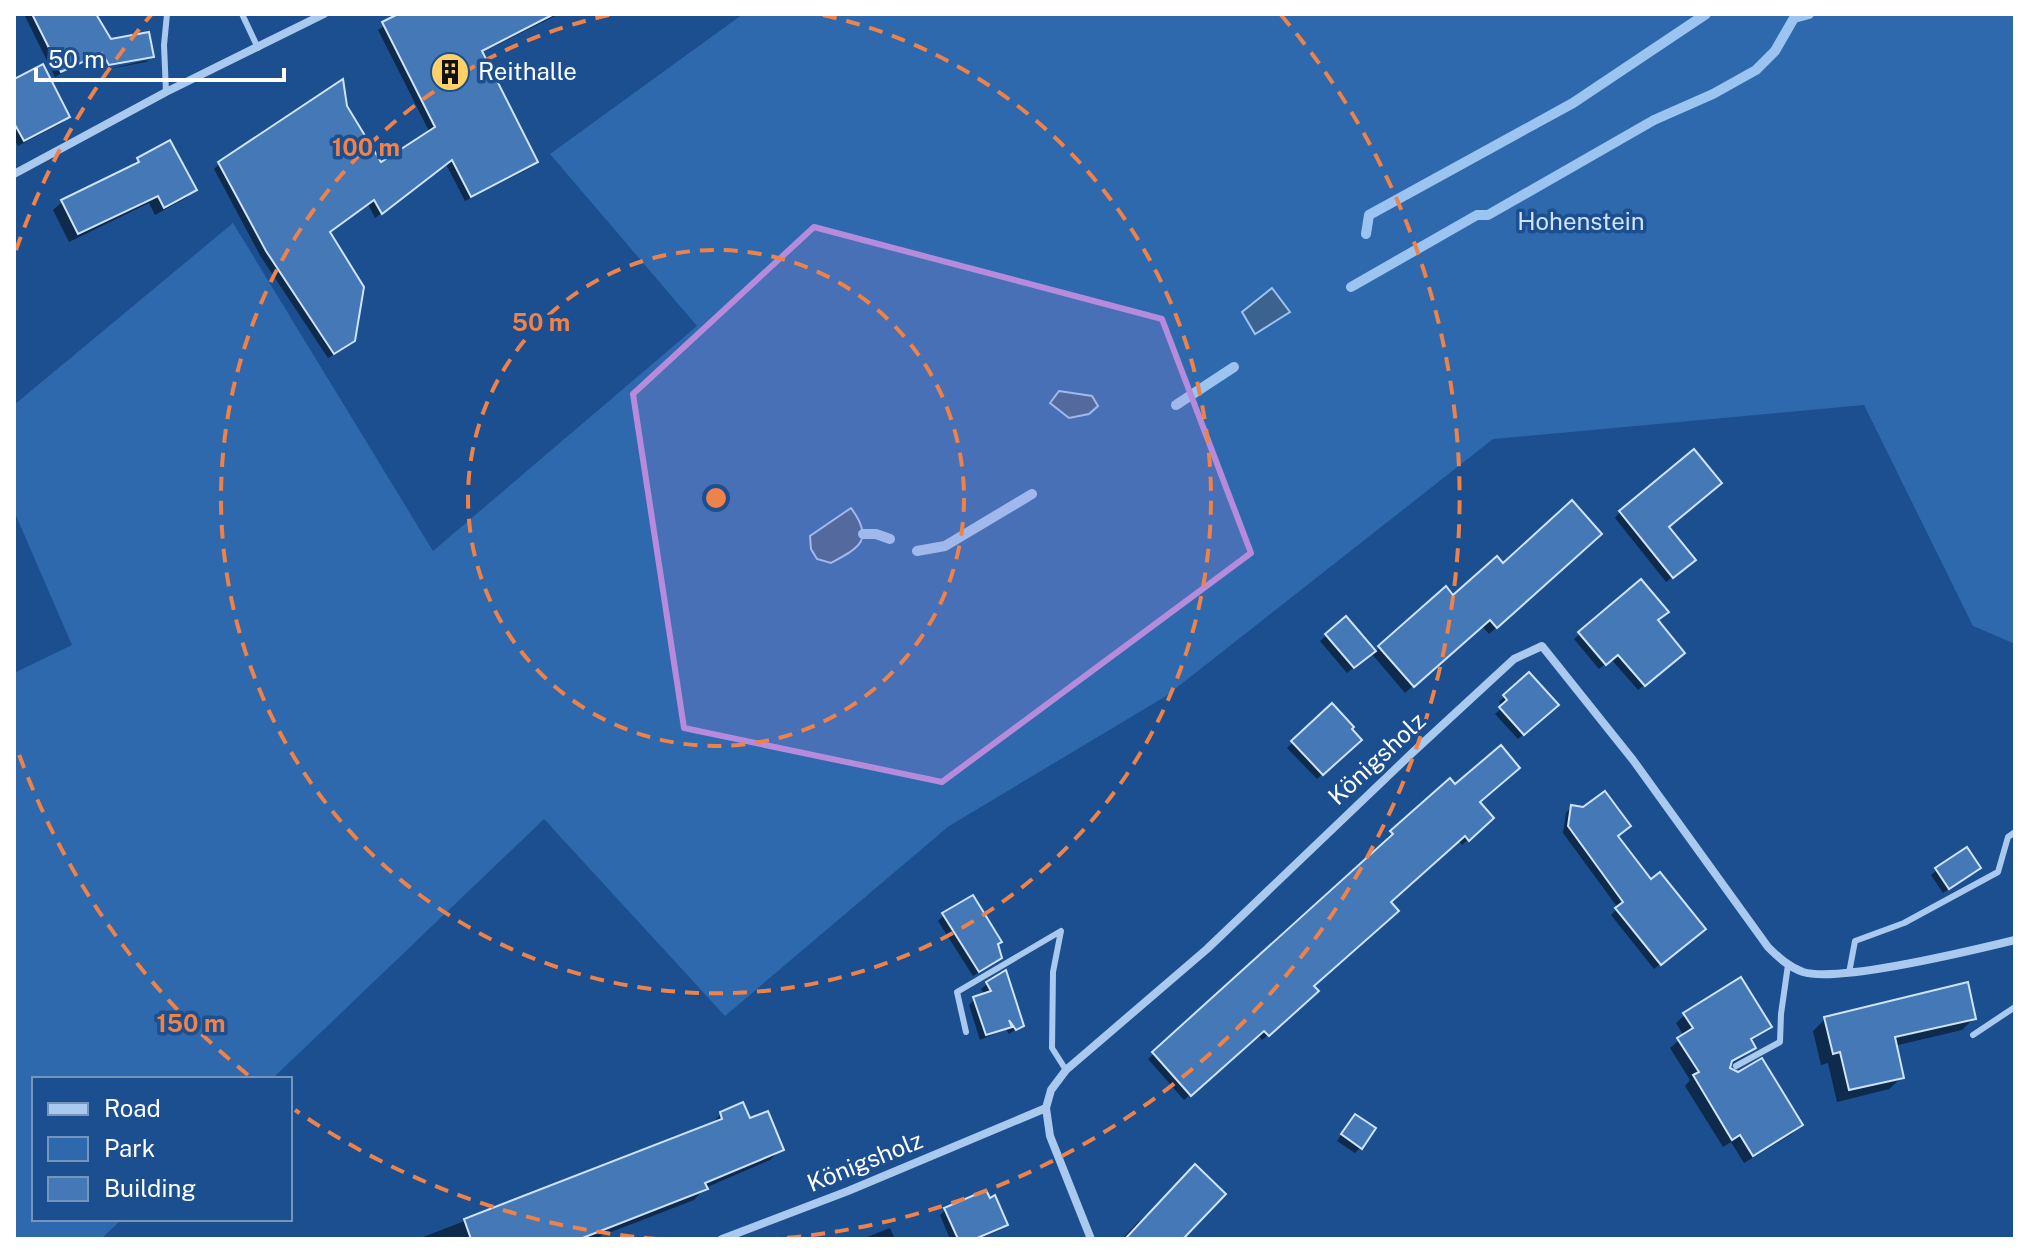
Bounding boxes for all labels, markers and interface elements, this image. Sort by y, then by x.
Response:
scale bar [36,32,284,82]
text: 50 m [48,45,105,73]
building icon: Reithalle [429,51,471,93]
place label: Reithalle [478,57,577,85]
text: 100 m [332,133,400,161]
park label: Hohenstein [1517,207,1645,235]
text: 50 m [512,308,570,336]
centre of rings [702,484,730,512]
street label: Königsholz [1322,706,1430,810]
text: 150 m [157,1009,225,1037]
legend [32,1077,292,1221]
text: Road [104,1094,161,1122]
street label: Königsholz [803,1125,926,1197]
text: Park [104,1134,155,1162]
text: Building [104,1174,196,1202]

